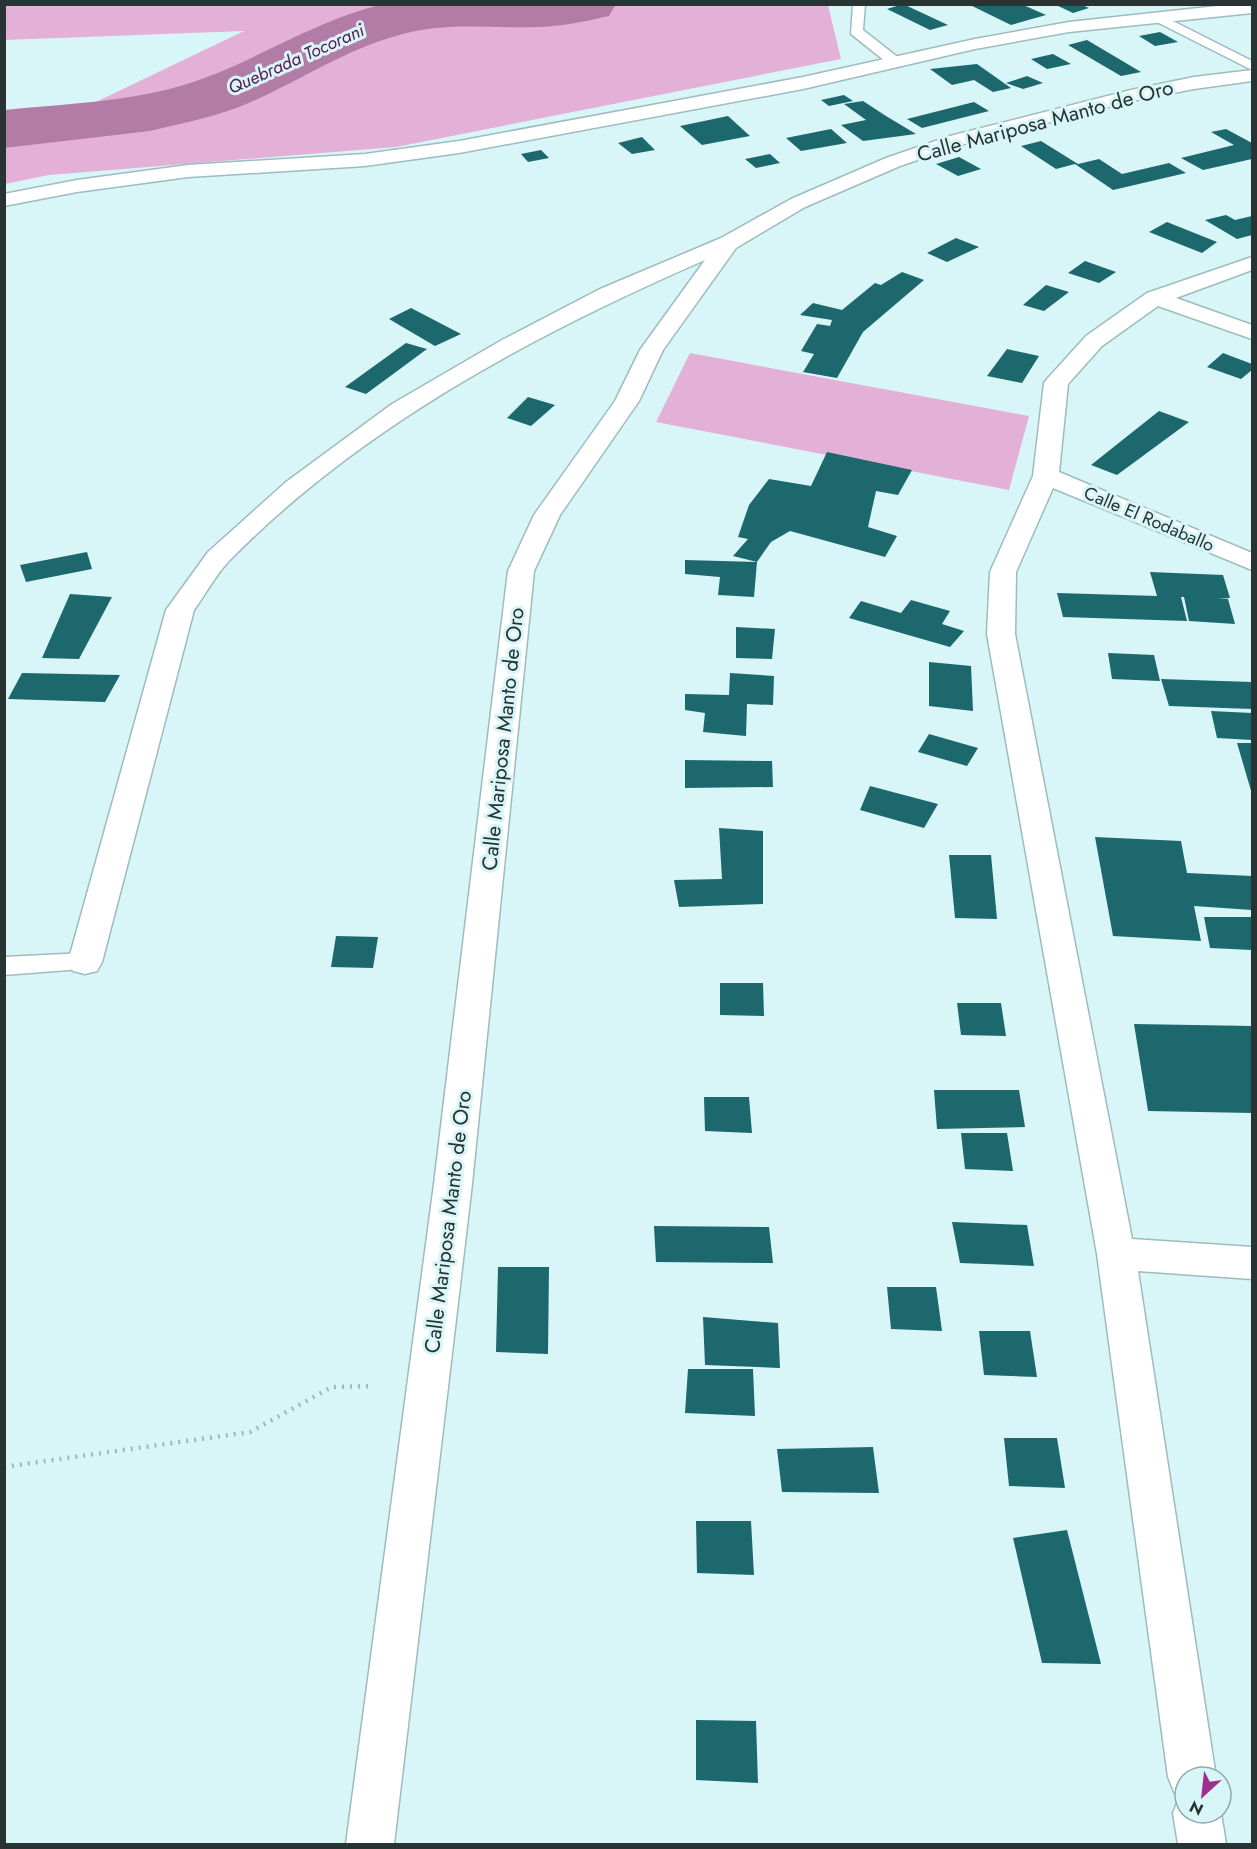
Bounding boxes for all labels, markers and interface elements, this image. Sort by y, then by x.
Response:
water label: Quebrada Tocorani [224,17,369,101]
street label: Calle Mariposa Manto de Oro [913,72,1177,170]
street label: Calle El Rodaballo [1080,480,1218,558]
street label: Calle Mariposa Manto de Oro [474,606,532,872]
street label: Calle Mariposa Manto de Oro [417,1089,479,1355]
north arrow [1173,1765,1233,1825]
text: N [1186,1795,1207,1821]

